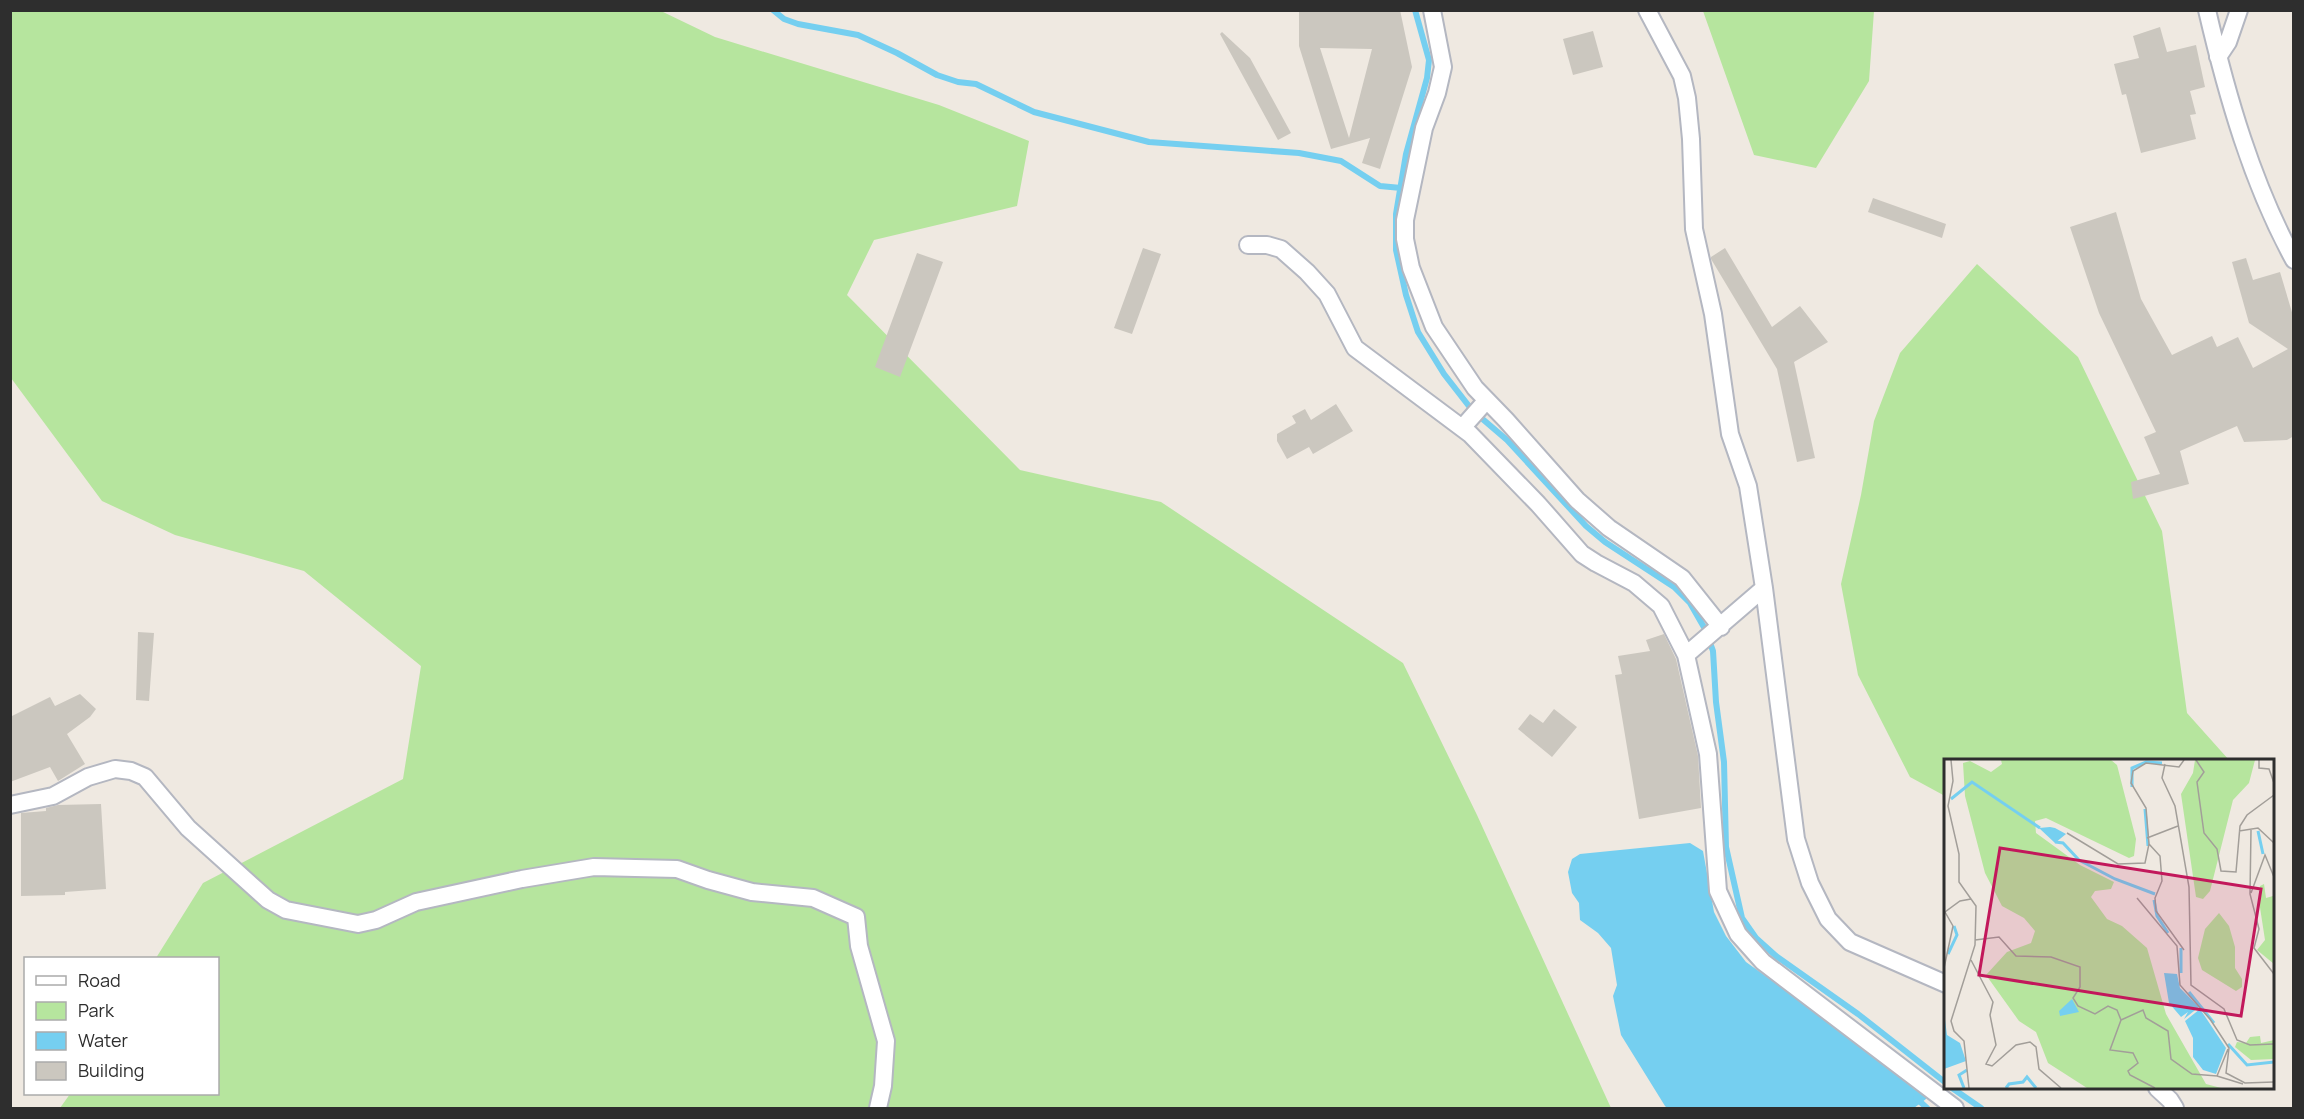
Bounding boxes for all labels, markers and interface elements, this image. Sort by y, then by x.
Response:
inset map [1944,759,2274,1089]
legend [24,957,219,1095]
text: Road [78,968,121,992]
text: Park [78,998,115,1022]
text: Water [78,1028,128,1052]
text: Building [78,1058,144,1082]

